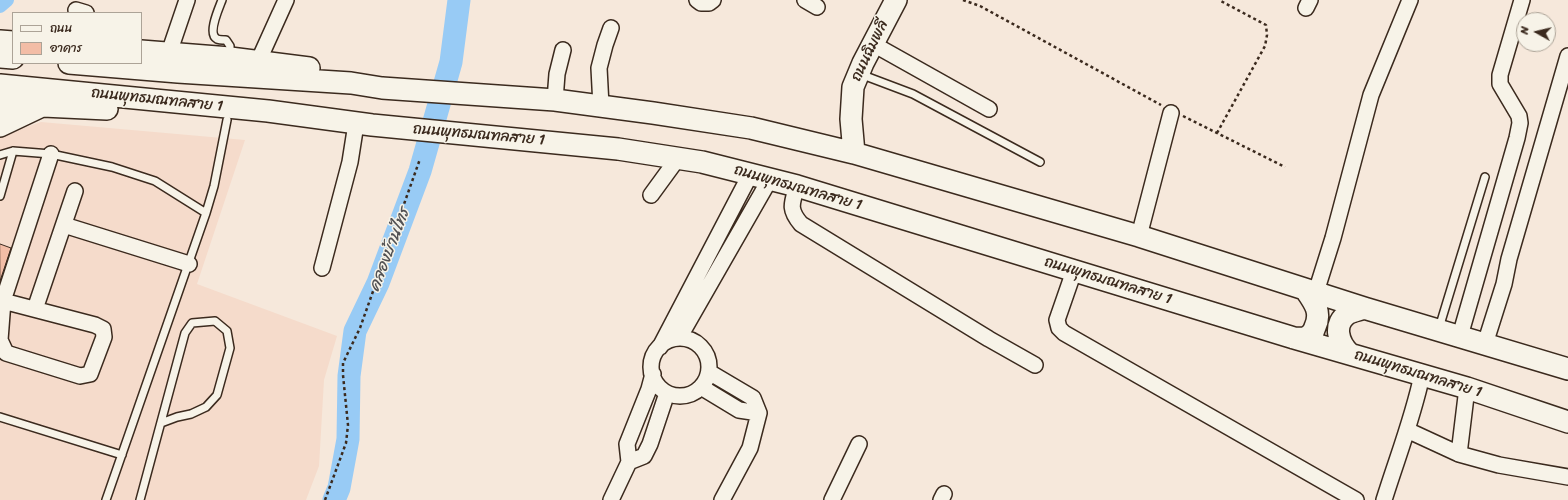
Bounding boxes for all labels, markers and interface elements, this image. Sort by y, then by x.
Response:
legend [12,12,142,64]
north arrow [1516,12,1556,52]
text: ถนน [50,17,72,39]
street label: ถนนฉิมพลี [847,17,893,85]
text: N [1515,25,1535,35]
text: อาคาร [50,37,82,59]
street label: ถนนพุทธมณฑลสาย 1 [90,84,224,116]
street label: ถนนพุทธมณฑลสาย 1 [412,120,546,150]
street label: ถนนพุทธมณฑลสาย 1 [732,161,864,215]
water label: คลองบ้านไทร [365,206,415,294]
street label: ถนนพุทธมณฑลสาย 1 [1042,253,1174,309]
street label: ถนนพุทธมณฑลสาย 1 [1352,346,1484,402]

